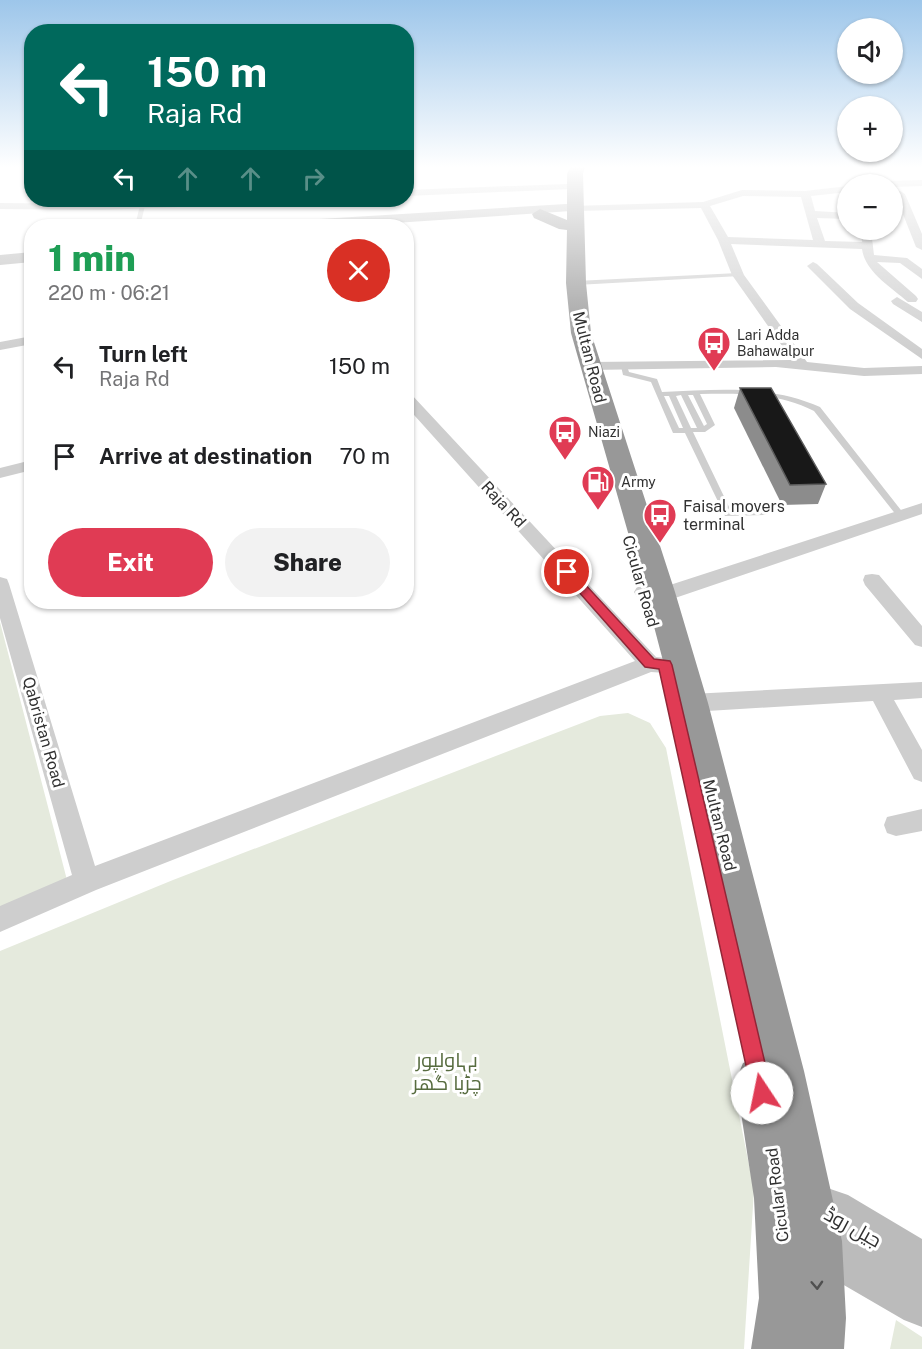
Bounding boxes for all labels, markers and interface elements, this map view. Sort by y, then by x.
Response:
map controls [837,18,903,240]
button: sound [837,18,903,84]
text: 150 m [147,47,267,96]
icon: left [48,48,126,126]
button: + [837,96,903,162]
text: Raja Rd [147,97,242,129]
icon: left [108,162,141,195]
icon: ahead [171,162,204,195]
icon: ahead [234,162,267,195]
icon: right [297,162,330,195]
button: − [837,174,903,240]
text: 1 min [48,237,136,279]
button: close [327,239,390,302]
text: 220 m · 06:21 [48,281,170,305]
street label: Multan Road [569,309,610,405]
bus stop icon: Lari Adda Bahawalpur [696,325,732,372]
place label: Lari Adda Bahawalpur [737,327,814,359]
text: Turn left [99,341,188,367]
icon: left [48,350,81,383]
text: 150 m [329,353,390,379]
text: Raja Rd [99,367,170,391]
bus stop icon: Niazi [547,414,583,461]
place label: Niazi [588,424,620,440]
icon: arrive [48,440,81,473]
text: Arrive at destination [99,443,312,469]
text: 70 m [339,443,390,469]
fuel station icon: Army [580,464,616,511]
place label: Army [621,474,656,490]
street label: Raja Rd [477,477,530,532]
bus stop icon: Faisal movers terminal [642,497,678,544]
place label: Faisal movers terminal [683,497,785,534]
button: Exit [48,528,213,597]
button: Share [225,528,390,597]
street label: Cicular Road [618,533,663,629]
pin [541,546,592,597]
icon: arrive [550,555,583,588]
street label: Qabristan Road [19,675,68,790]
street label: Multan Road [699,777,740,873]
park label: بہاولپور چڑیا گھر [411,1048,482,1096]
position arrow [730,1061,794,1125]
street label: Cicular Road [762,1147,793,1243]
street label: جیل روڈ [820,1202,886,1253]
one-way arrow [810,1281,823,1290]

